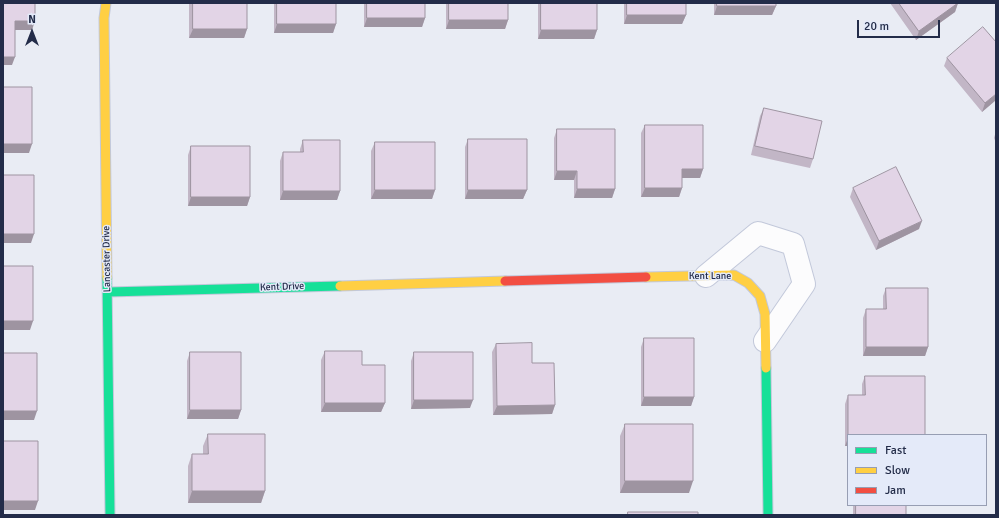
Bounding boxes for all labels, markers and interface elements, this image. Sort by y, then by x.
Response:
north arrow [12,12,52,52]
scale bar [859,12,942,38]
text: N [28,13,36,26]
text: 20 m [864,19,889,34]
street label: Lancaster Drive [100,226,114,292]
street label: Kent Lane [689,270,731,282]
street label: Kent Drive [260,280,304,294]
legend [847,434,987,506]
text: Fast [885,443,906,458]
text: Slow [885,463,910,478]
text: Jam [885,483,906,498]

